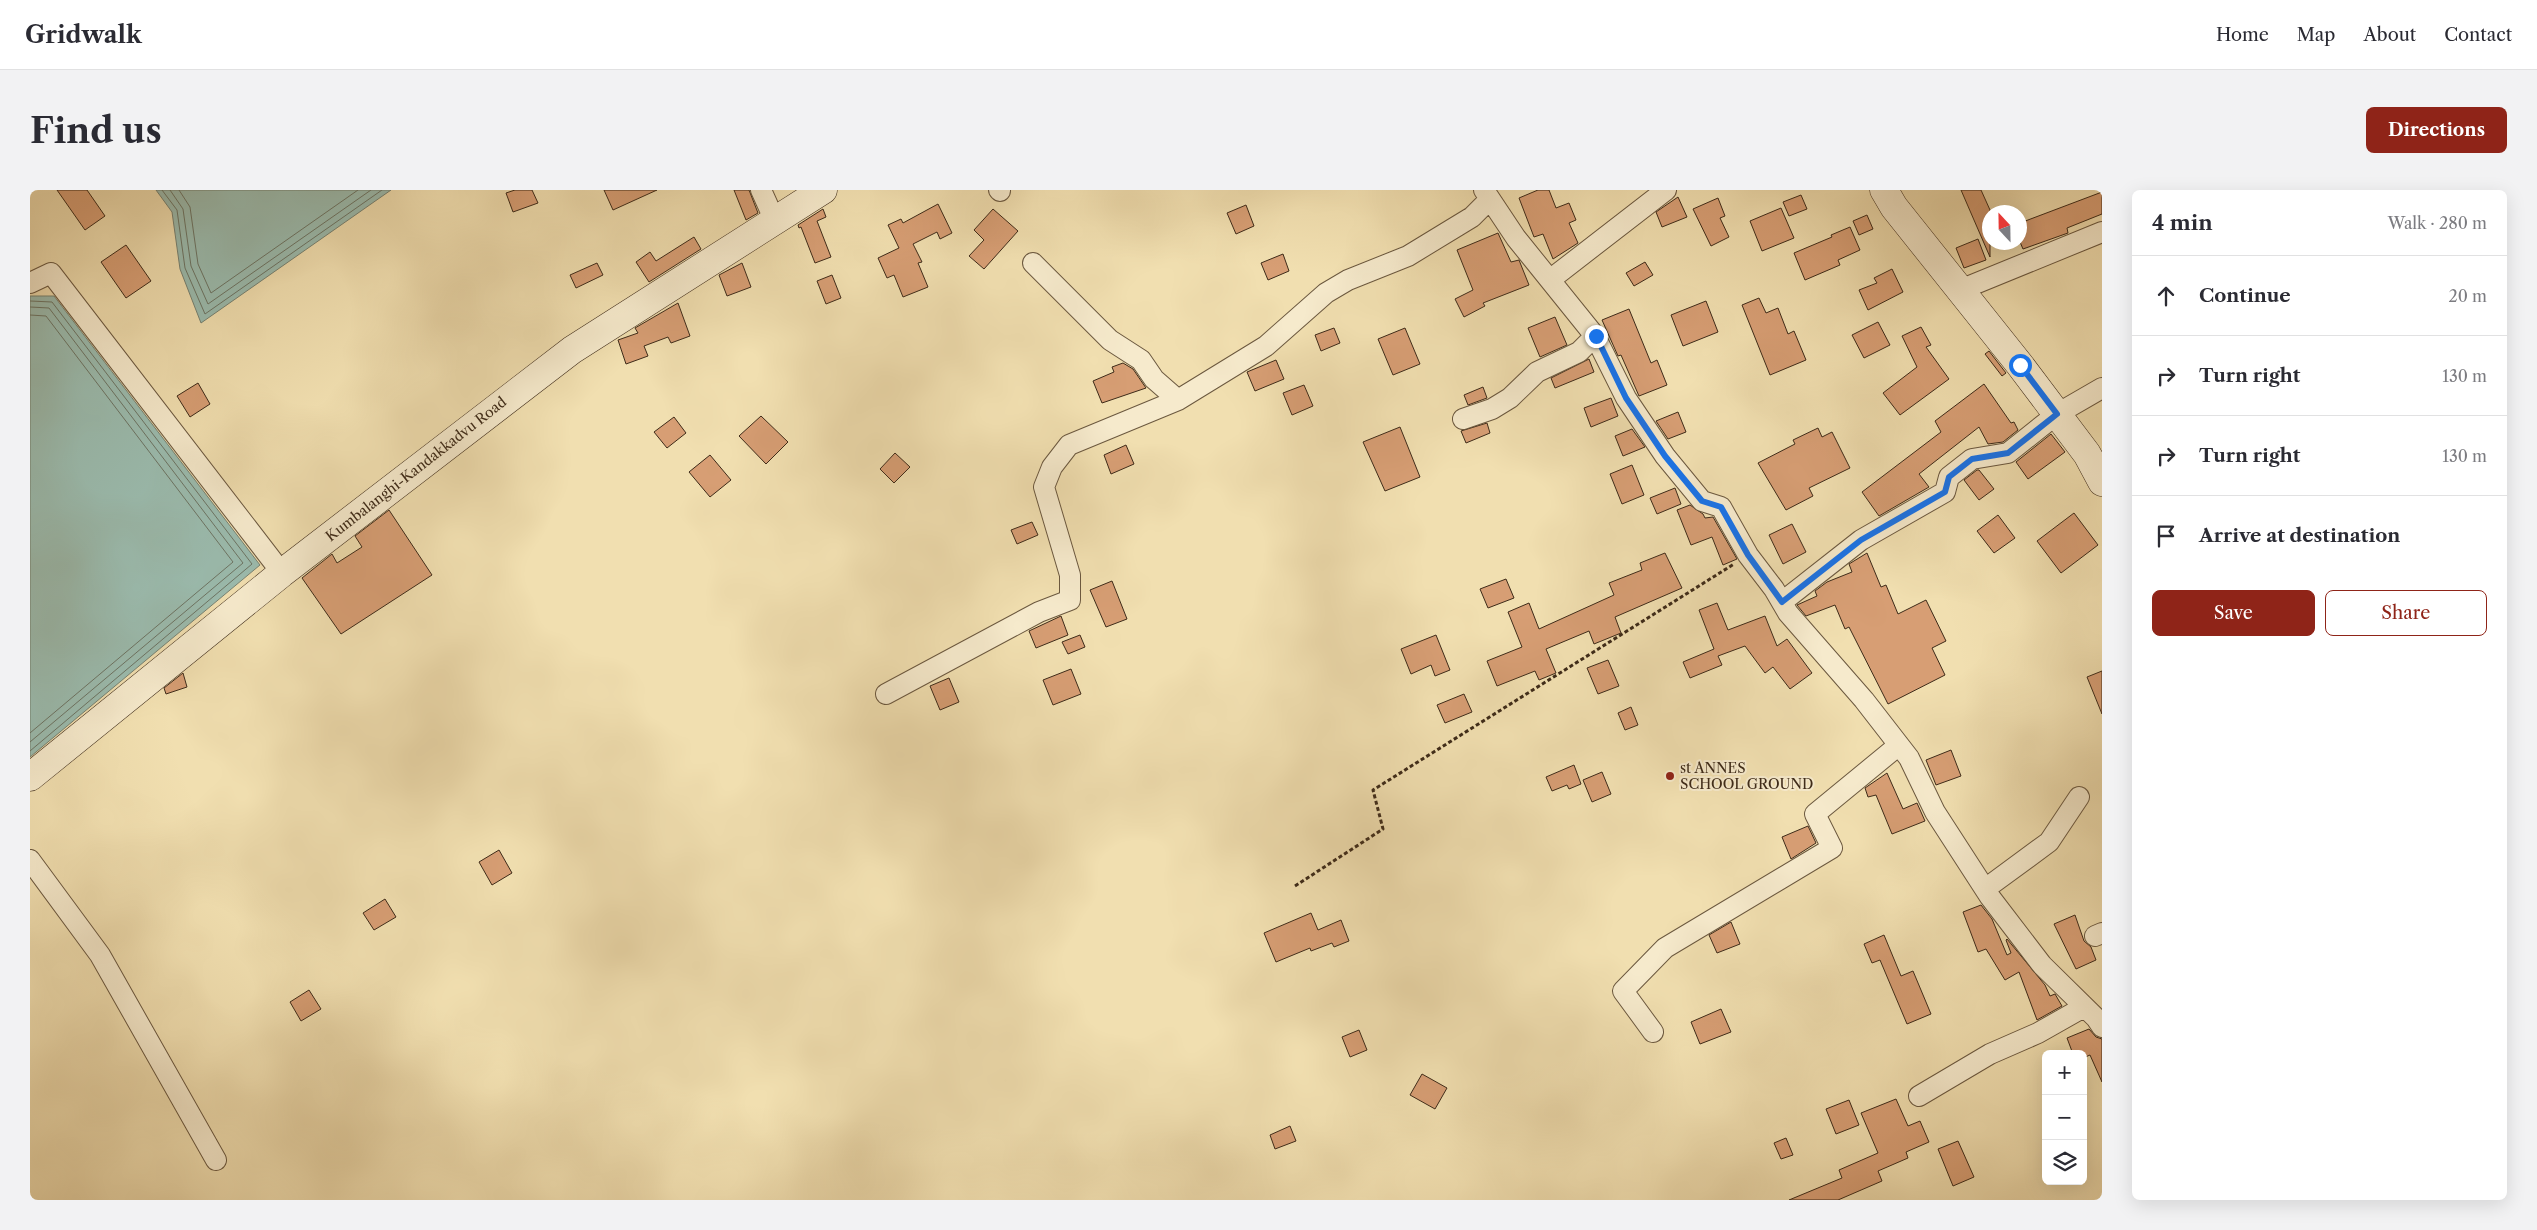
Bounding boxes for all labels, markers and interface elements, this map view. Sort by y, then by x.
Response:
text: Gridwalk [25,20,142,49]
text: Home [2216,24,2269,46]
text: Map [2297,24,2335,46]
text: About [2363,24,2416,46]
text: Contact [2444,24,2512,46]
button: Directions [2366,107,2507,153]
text: Find us [30,109,162,152]
north arrow [1982,205,2027,250]
text: 4 min [2152,210,2213,235]
text: Walk · 280 m [2388,213,2487,233]
icon: ahead [2152,282,2180,310]
text: Continue [2199,284,2291,307]
text: 20 m [2448,286,2487,306]
route end [1585,325,1608,348]
route start [2009,354,2032,377]
icon: right [2152,362,2180,390]
text: Turn right [2199,364,2300,387]
text: 130 m [2442,366,2487,386]
street label: Kumbalanghi-Kandakkadvu Road [322,392,510,545]
icon: right [2152,442,2180,470]
text: Turn right [2199,444,2300,467]
text: 130 m [2442,446,2487,466]
icon: arrive [2152,522,2180,550]
text: Arrive at destination [2199,524,2400,547]
button: Save [2152,590,2315,636]
button: Share [2325,590,2487,636]
place label: st ANNES SCHOOL GROUND [1680,759,1813,793]
marker: st ANNES SCHOOL GROUND [1664,770,1676,782]
map controls [2042,1050,2087,1185]
button: + [2042,1050,2087,1095]
button: − [2042,1095,2087,1140]
button: layers [2042,1140,2087,1185]

